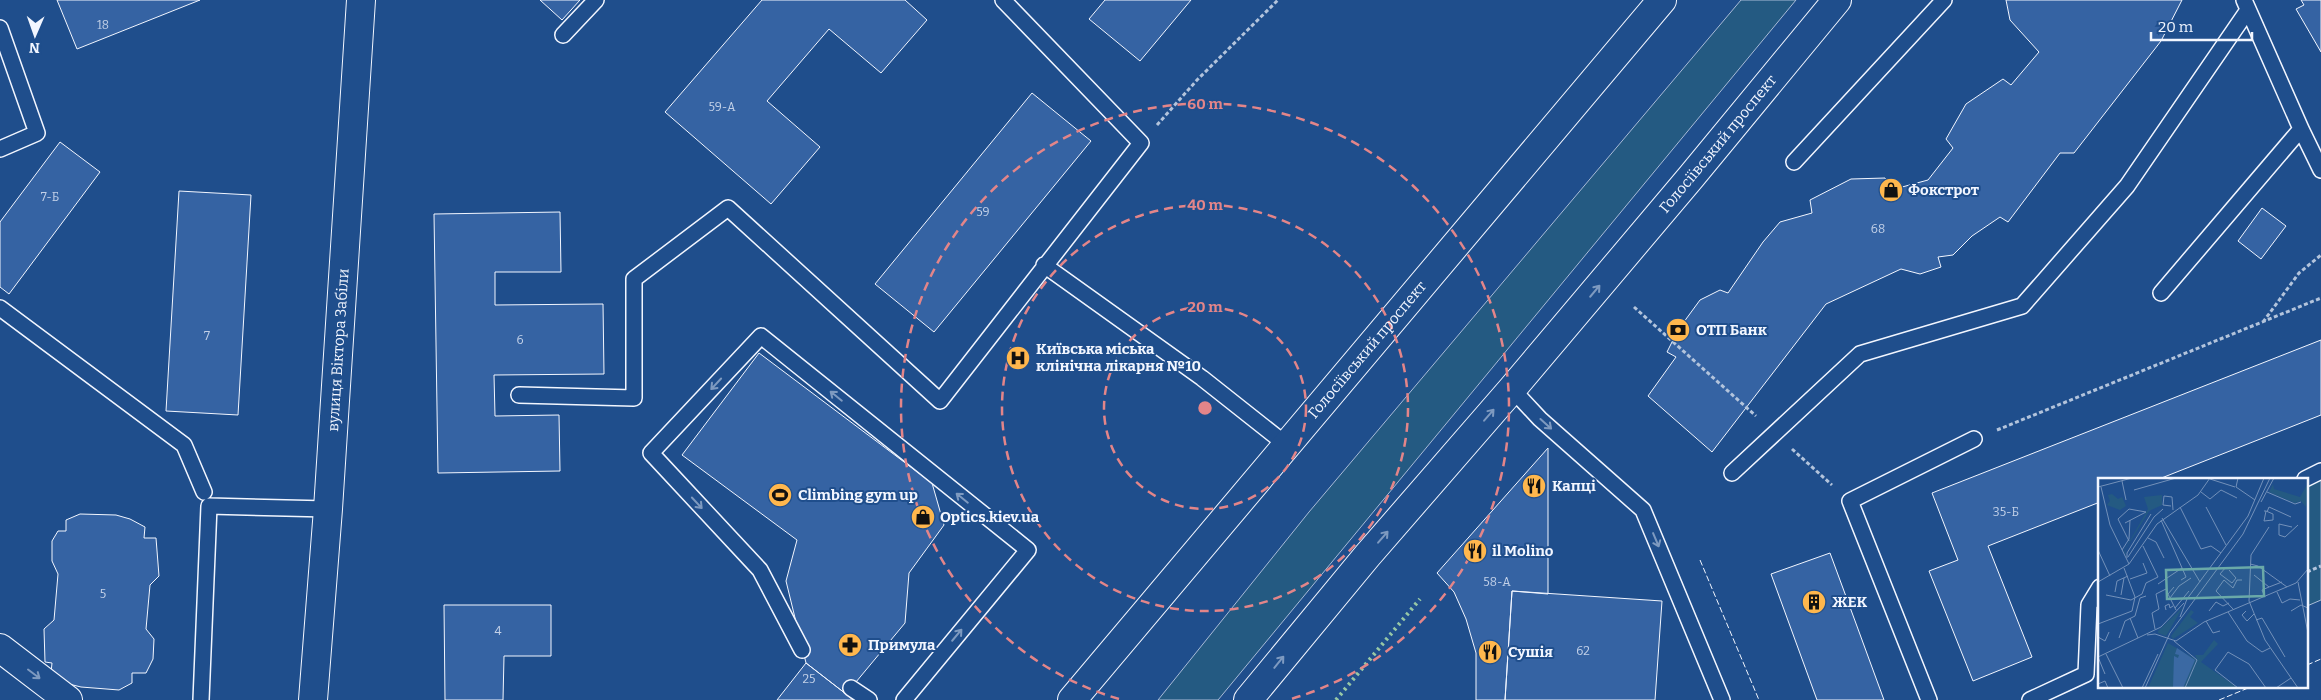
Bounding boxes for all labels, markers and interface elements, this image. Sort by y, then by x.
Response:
north arrow [10,10,60,60]
scale bar [2151,10,2252,42]
house number: 18 [97,18,109,32]
text: 20 m [2158,18,2194,36]
text: N [29,39,40,56]
street label: Голосіївський проспект [1656,71,1781,217]
text: 60 m [1187,95,1223,113]
house number: 59-А [708,100,736,114]
shop icon: Фокстрот [1878,177,1904,203]
place label: Фокстрот [1908,181,1980,199]
house number: 7-Б [41,190,59,204]
text: 40 m [1187,196,1224,214]
house number: 59 [976,205,990,219]
house number: 68 [1871,222,1885,236]
street label: вулиця Віктора Забіли [324,268,353,432]
street label: Голосіївський проспект [1304,277,1430,422]
one-way arrow [1589,285,1600,298]
text: 20 m [1188,298,1223,316]
bank icon: ОТП Банк [1665,317,1691,343]
place label: ОТП Банк [1696,321,1768,339]
house number: 7 [204,329,210,343]
house number: 6 [516,333,524,347]
place label: Київська міська клінічна лікарня №10 [1036,340,1201,375]
hospital icon: Київська міська клінічна лікарня №10 [1005,345,1031,371]
one-way arrow [710,378,722,390]
one-way arrow [830,390,843,401]
centre of rings [1196,399,1214,417]
one-way arrow [1484,408,1495,421]
one-way arrow [1539,418,1552,430]
restaurant icon: Капці [1521,473,1547,499]
place label: Капці [1552,477,1596,495]
inset map [2098,478,2308,688]
sports icon: Climbing gym up [767,482,793,508]
place label: Climbing gym up [798,486,918,504]
one-way arrow [956,492,969,503]
one-way arrow [691,496,703,509]
shop icon: Optics.kiev.ua [910,504,936,530]
house number: 35-Б [1993,505,2019,519]
place label: Optics.kiev.ua [940,508,1040,526]
one-way arrow [1377,531,1388,544]
one-way arrow [1651,532,1661,547]
restaurant icon: il Molino [1462,538,1488,564]
place label: il Molino [1492,542,1554,560]
house number: 58-А [1483,575,1511,589]
house number: 5 [100,587,106,601]
building icon: ЖЕК [1801,589,1827,615]
place label: ЖЕК [1832,593,1868,611]
house number: 4 [494,624,502,638]
one-way arrow [952,629,963,642]
pharmacy icon: Примула [837,632,863,658]
place label: Примула [868,636,936,654]
restaurant icon: Сушія [1477,639,1503,665]
place label: Сушія [1508,643,1553,661]
house number: 62 [1576,644,1590,658]
one-way arrow [1273,656,1284,669]
one-way arrow [27,669,41,679]
house number: 25 [803,672,815,686]

